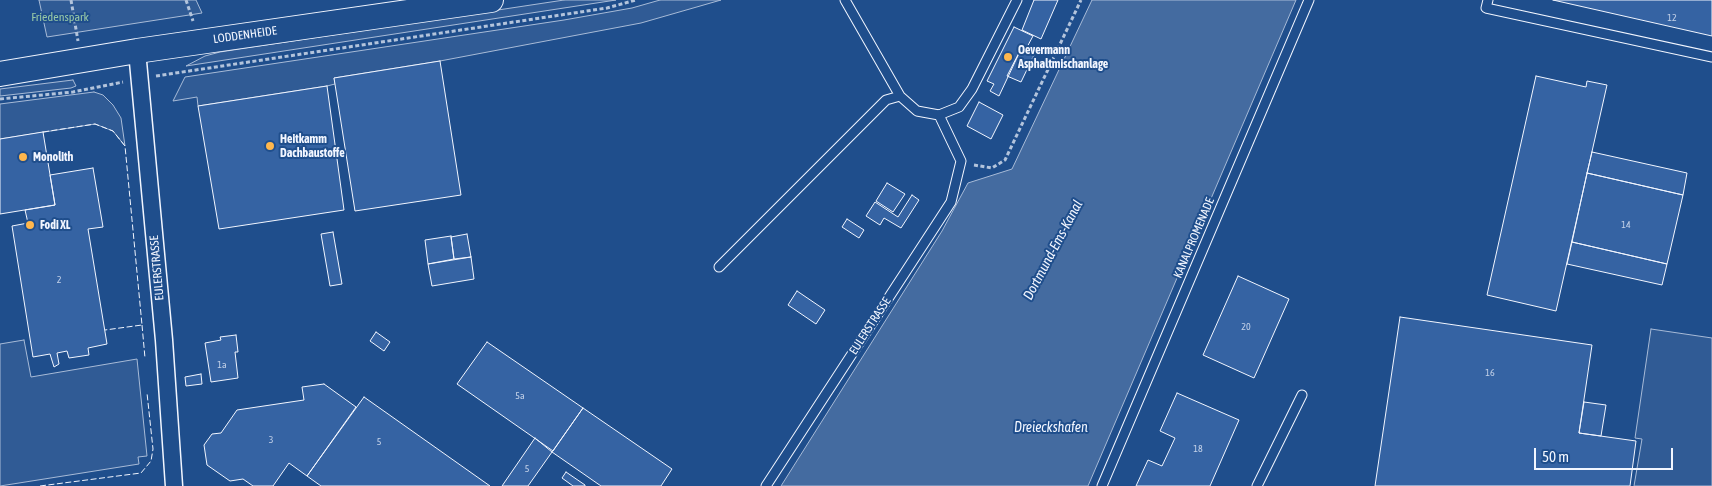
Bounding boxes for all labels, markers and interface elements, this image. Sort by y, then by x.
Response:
park label: Friedenspark [31,10,89,24]
house number: 12 [1667,12,1677,24]
street label: LODDENHEIDE [212,23,278,47]
place label: Oevermann Asphaltmischanlage [1018,43,1108,71]
marker: Oevermann Asphaltmischanlage [1002,51,1014,63]
place label: Heitkamm Dachbaustoffe [280,132,345,160]
marker: Heitkamm Dachbaustoffe [264,140,276,152]
place label: Monolith [33,150,73,164]
marker: Monolith [17,151,29,163]
street label: KANALPROMENADE [1171,196,1217,280]
water label: Dortmund-Ems-Kanal [1020,197,1086,303]
place label: Fodi XL [40,218,70,232]
marker: Fodi XL [24,219,36,231]
house number: 14 [1621,219,1631,231]
street label: EULERSTRASSE [147,235,167,301]
house number: 2 [57,274,61,286]
street label: EULERSTRASSE [846,295,894,357]
house number: 20 [1241,321,1251,333]
house number: 1a [217,359,227,371]
house number: 16 [1485,367,1495,379]
house number: 5a [515,390,525,402]
water label: Dreieckshafen [1014,420,1088,436]
house number: 3 [269,434,273,446]
house number: 5 [377,436,381,448]
scale bar [1537,438,1676,470]
house number: 18 [1193,443,1203,455]
text: 50 m [1542,448,1569,465]
house number: 5 [525,463,529,475]

